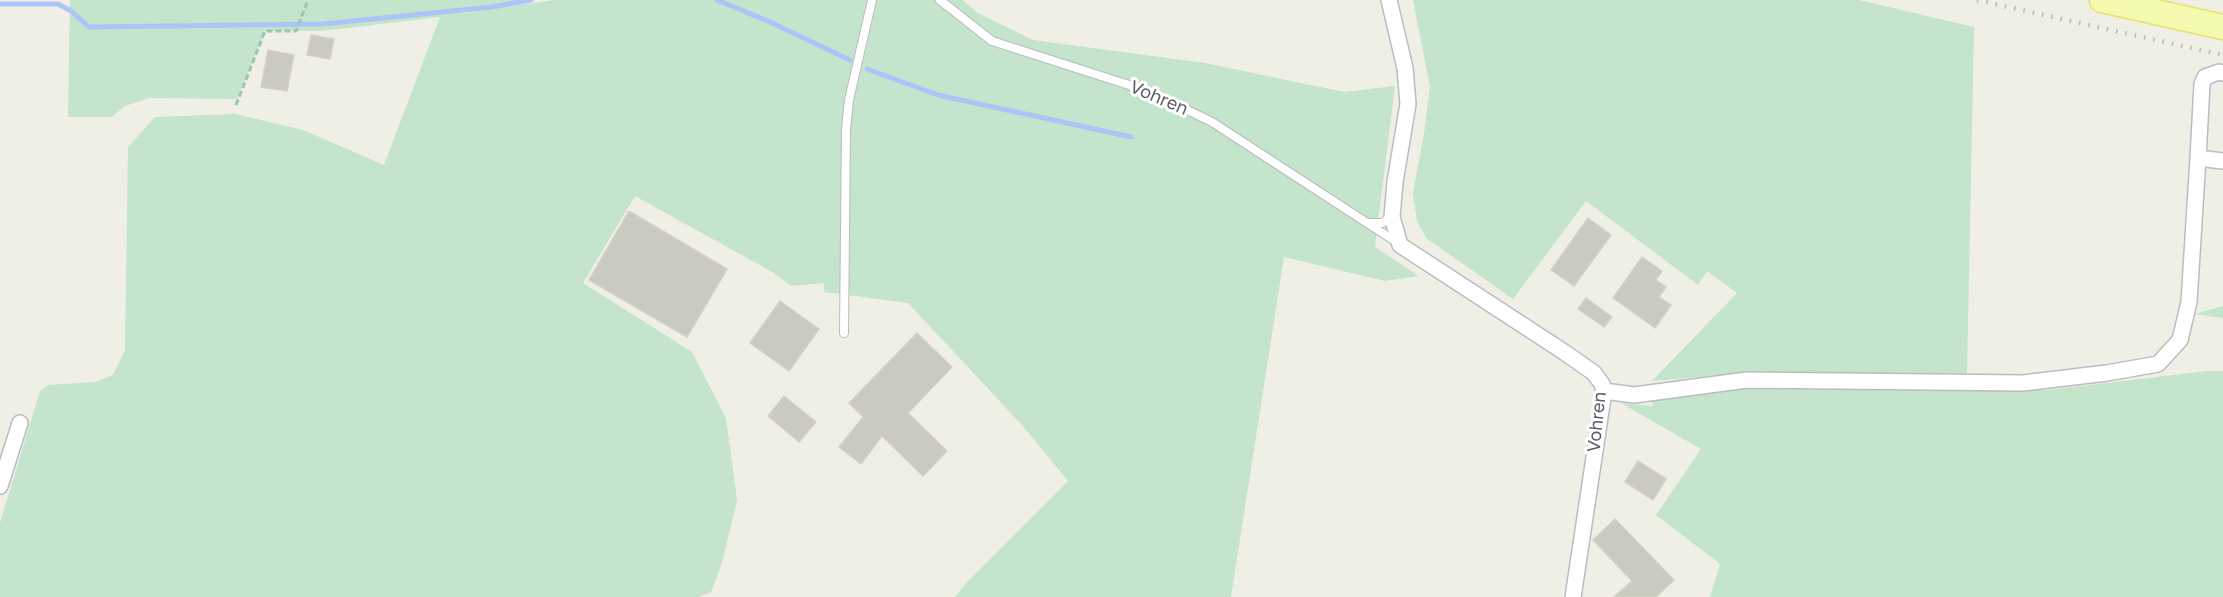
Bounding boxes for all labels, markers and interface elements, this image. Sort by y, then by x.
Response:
street label: Vohren [1127,76,1191,120]
street label: Vohren [1583,390,1611,454]

